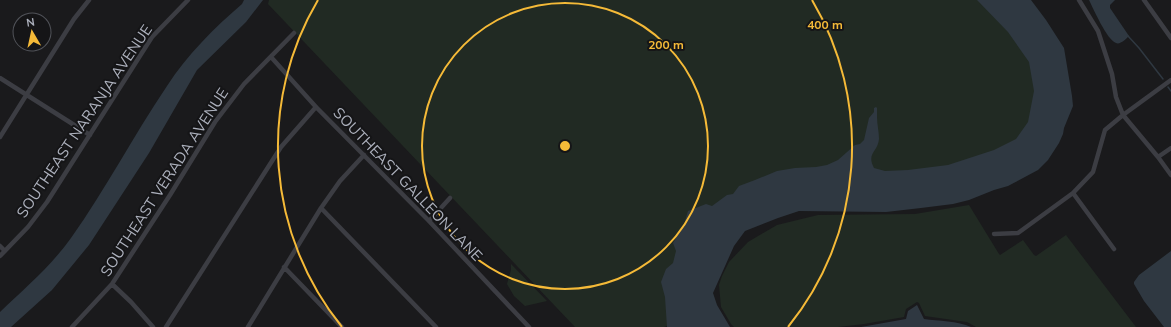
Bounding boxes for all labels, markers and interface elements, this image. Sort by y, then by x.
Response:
north arrow [12,12,52,52]
text: 400 m [807,17,843,32]
street label: SOUTHEAST NARANJA AVENUE [12,21,156,221]
text: 200 m [648,37,684,52]
street label: SOUTHEAST VERADA AVENUE [96,84,232,280]
street label: SOUTHEAST GALLEON LANE [329,103,487,265]
centre of rings [558,139,572,153]

